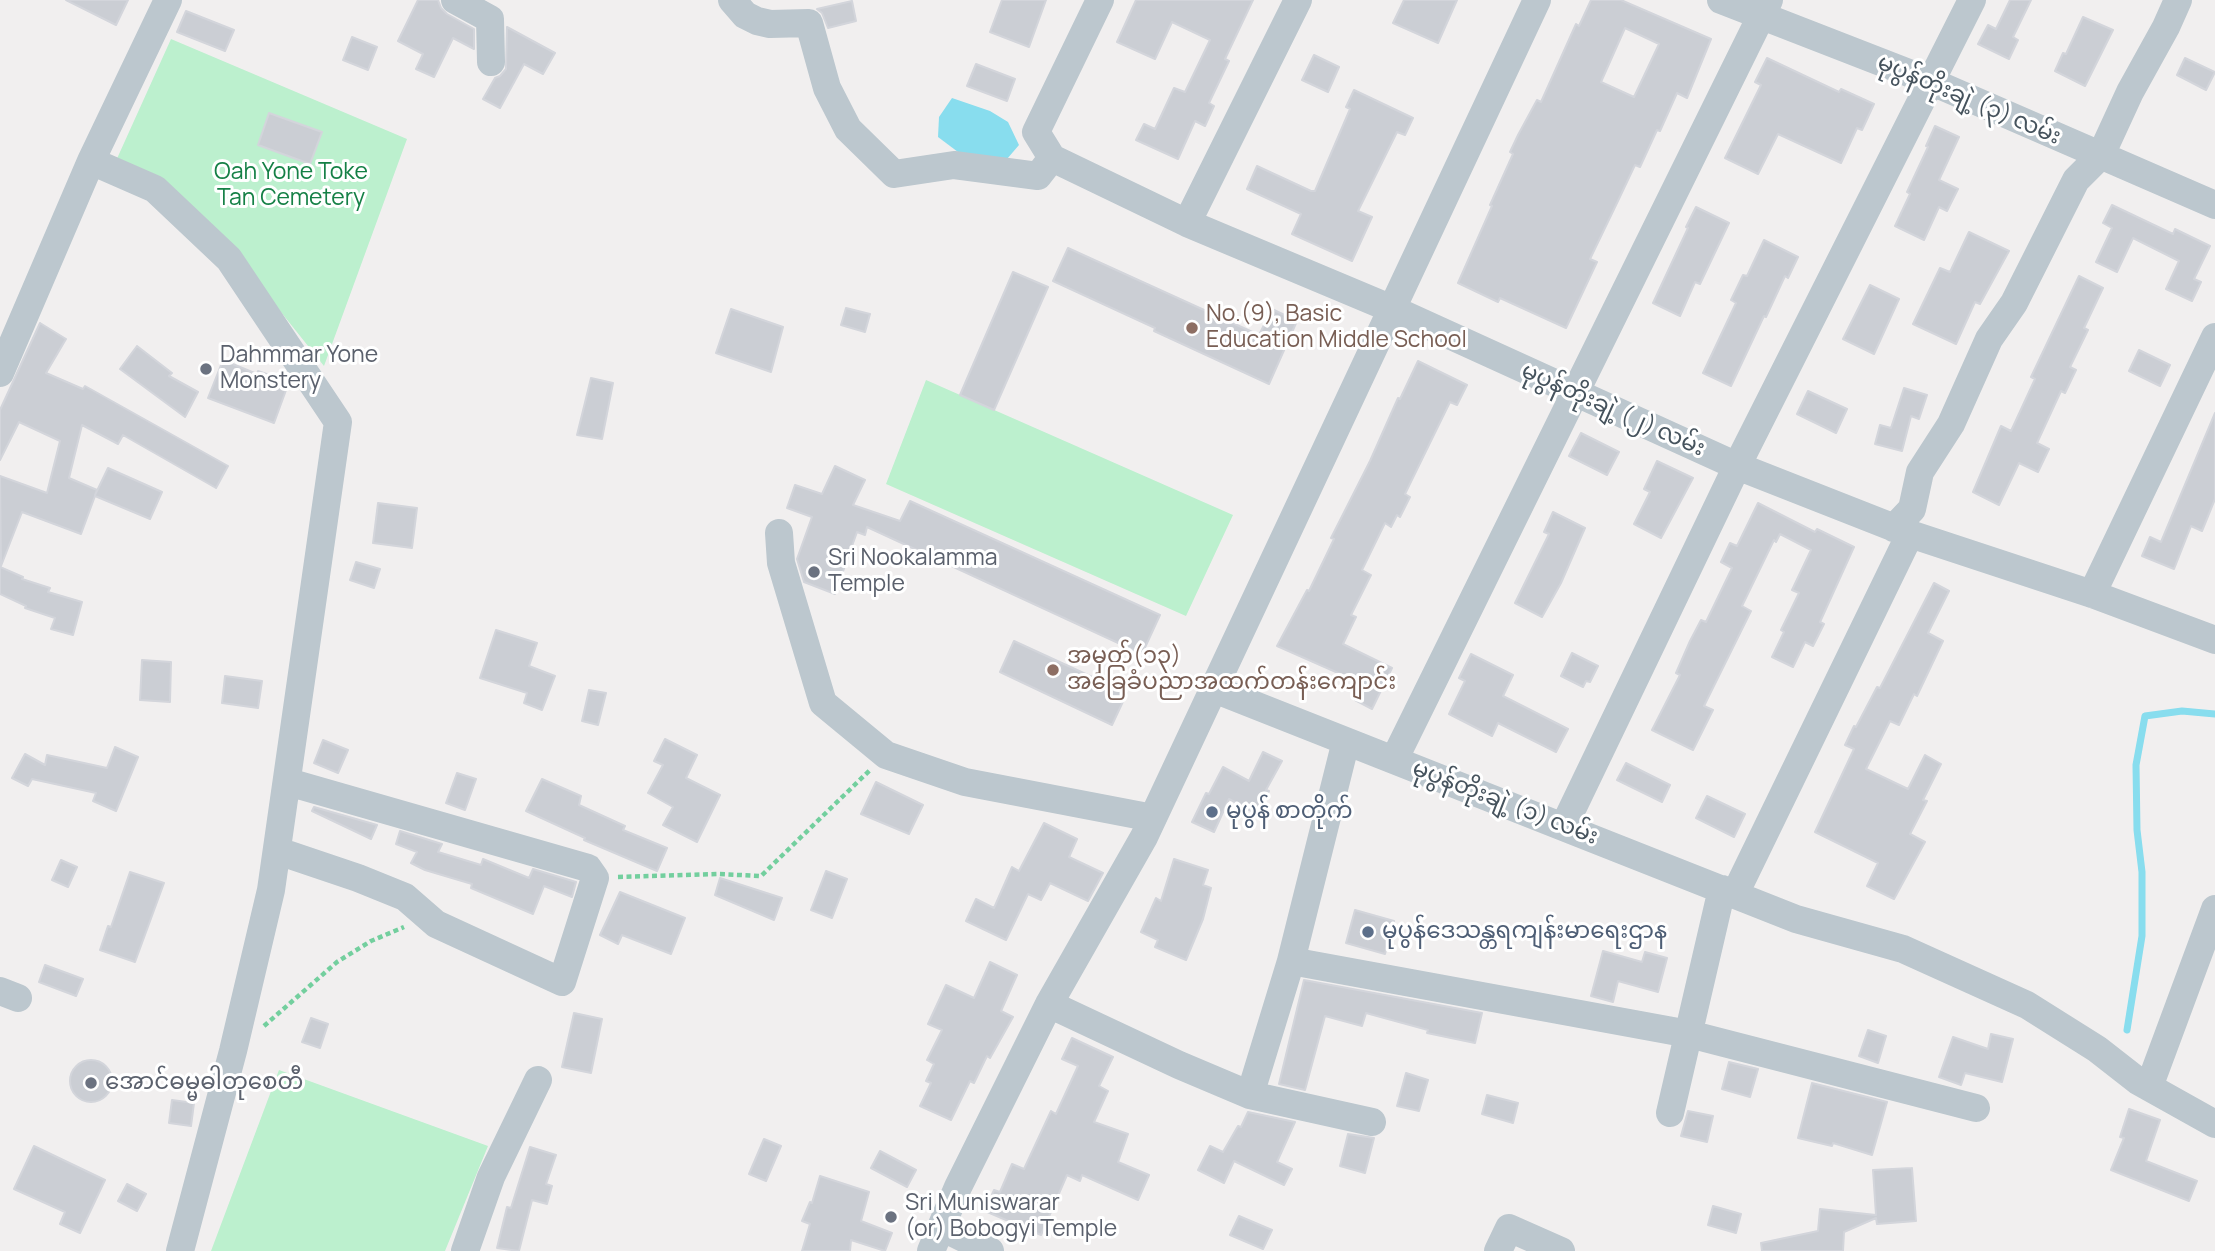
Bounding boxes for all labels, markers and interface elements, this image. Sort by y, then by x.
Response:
street label: မုပွန်တိုးချဲ့ (၃) လမ်း [1873,49,2065,151]
park label: Oah Yone Toke Tan Cemetery [214,159,368,213]
place label: No.(9), Basic Education Middle School [1206,301,1467,355]
marker: No.(9), Basic Education Middle School [1184,320,1200,336]
place label: Dahmmar Yone Monstery [220,342,378,396]
street label: မုပွန်တိုးချဲ့ (၂) လမ်း [1517,357,1709,463]
marker: Dahmmar Yone Monstery [198,361,214,377]
place label: Sri Nookalamma Temple [828,545,998,599]
marker: Sri Nookalamma Temple [806,564,822,580]
place label: အမှတ်(၁၃) အခြေခံပညာအထက်တန်းကျောင်း [1067,643,1396,697]
marker: အမှတ်(၁၃) အခြေခံပညာအထက်တန်းကျောင်း [1045,662,1061,678]
street label: မုပွန်တိုးချဲ့ (၁) လမ်း [1408,755,1602,851]
place label: မုပွန် စာတိုက် [1226,798,1352,826]
marker: မုပွန် စာတိုက် [1204,804,1220,820]
place label: မုပွန်ဒေသန္တရကျန်းမာရေးဌာန [1382,918,1667,946]
marker: မုပွန်ဒေသန္တရကျန်းမာရေးဌာန [1360,924,1376,940]
place label: အောင်ဓမ္မဓါတုစေတီ [105,1069,303,1097]
marker: အောင်ဓမ္မဓါတုစေတီ [83,1075,99,1091]
place label: Sri Muniswarar (or) Bobogyi Temple [905,1190,1117,1244]
marker: Sri Muniswarar (or) Bobogyi Temple [883,1209,899,1225]

